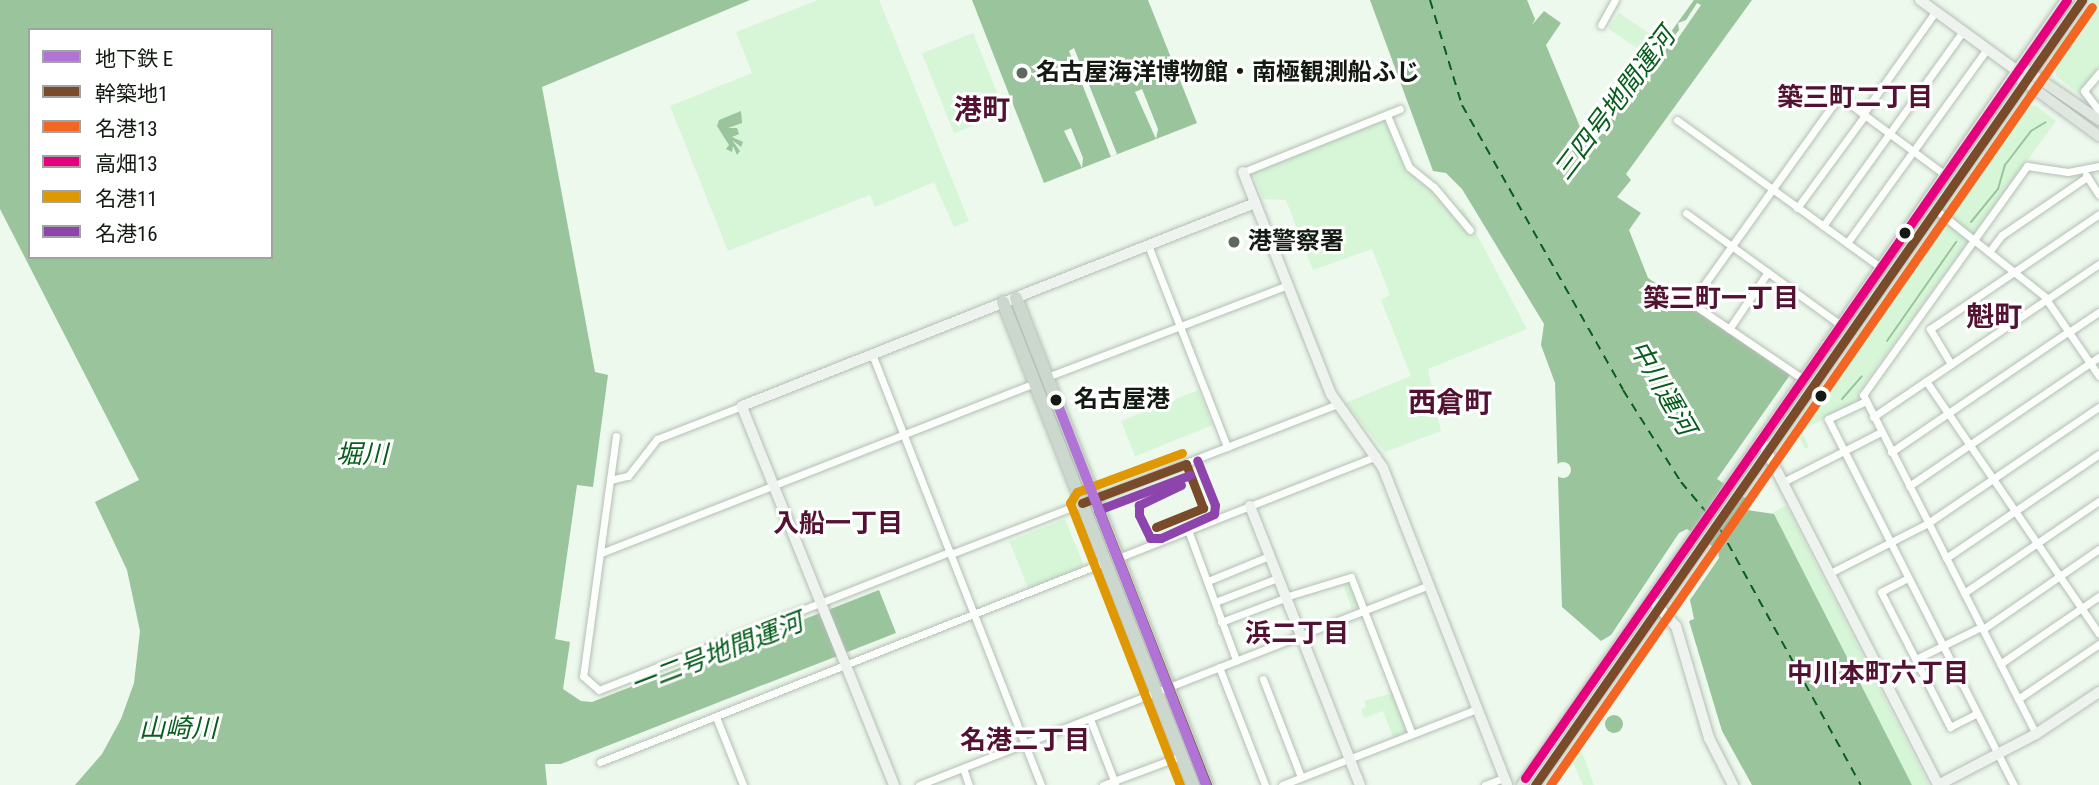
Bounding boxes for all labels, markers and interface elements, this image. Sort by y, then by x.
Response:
water label: 三四号地間運河 [1548,22,1682,186]
legend [28,28,273,259]
text: 地下鉄 E [95,47,173,71]
place label: 名古屋海洋博物館・南極観測船ふじ [1036,59,1420,87]
marker: 名古屋海洋博物館・南極観測船ふじ [1014,65,1030,81]
text: 幹築地1 [95,82,168,106]
district label: 築三町二丁目 [1777,82,1933,114]
district label: 港町 [954,93,1010,127]
text: 名港13 [95,117,158,141]
text: 高畑13 [95,152,158,176]
text: 名港11 [95,187,158,211]
text: 名港16 [95,222,158,246]
unlabelled marker [1898,226,1912,240]
place label: 港警察署 [1248,228,1344,256]
marker: 港警察署 [1226,234,1242,250]
district label: 築三町一丁目 [1643,283,1799,315]
district label: 魁町 [1966,300,2022,334]
water label: 中川運河 [1622,335,1702,441]
place label: 名古屋港 [1074,386,1170,414]
district label: 西倉町 [1408,386,1492,420]
marker: 名古屋港 [1045,389,1067,411]
unlabelled marker [1814,389,1828,403]
water label: 堀川 [336,439,388,471]
district label: 入船一丁目 [773,508,903,540]
water label: 一二号地間運河 [626,607,808,701]
district label: 浜二丁目 [1245,618,1349,650]
district label: 中川本町六丁目 [1787,658,1969,690]
water label: 山崎川 [139,713,217,745]
district label: 名港二丁目 [960,725,1090,757]

